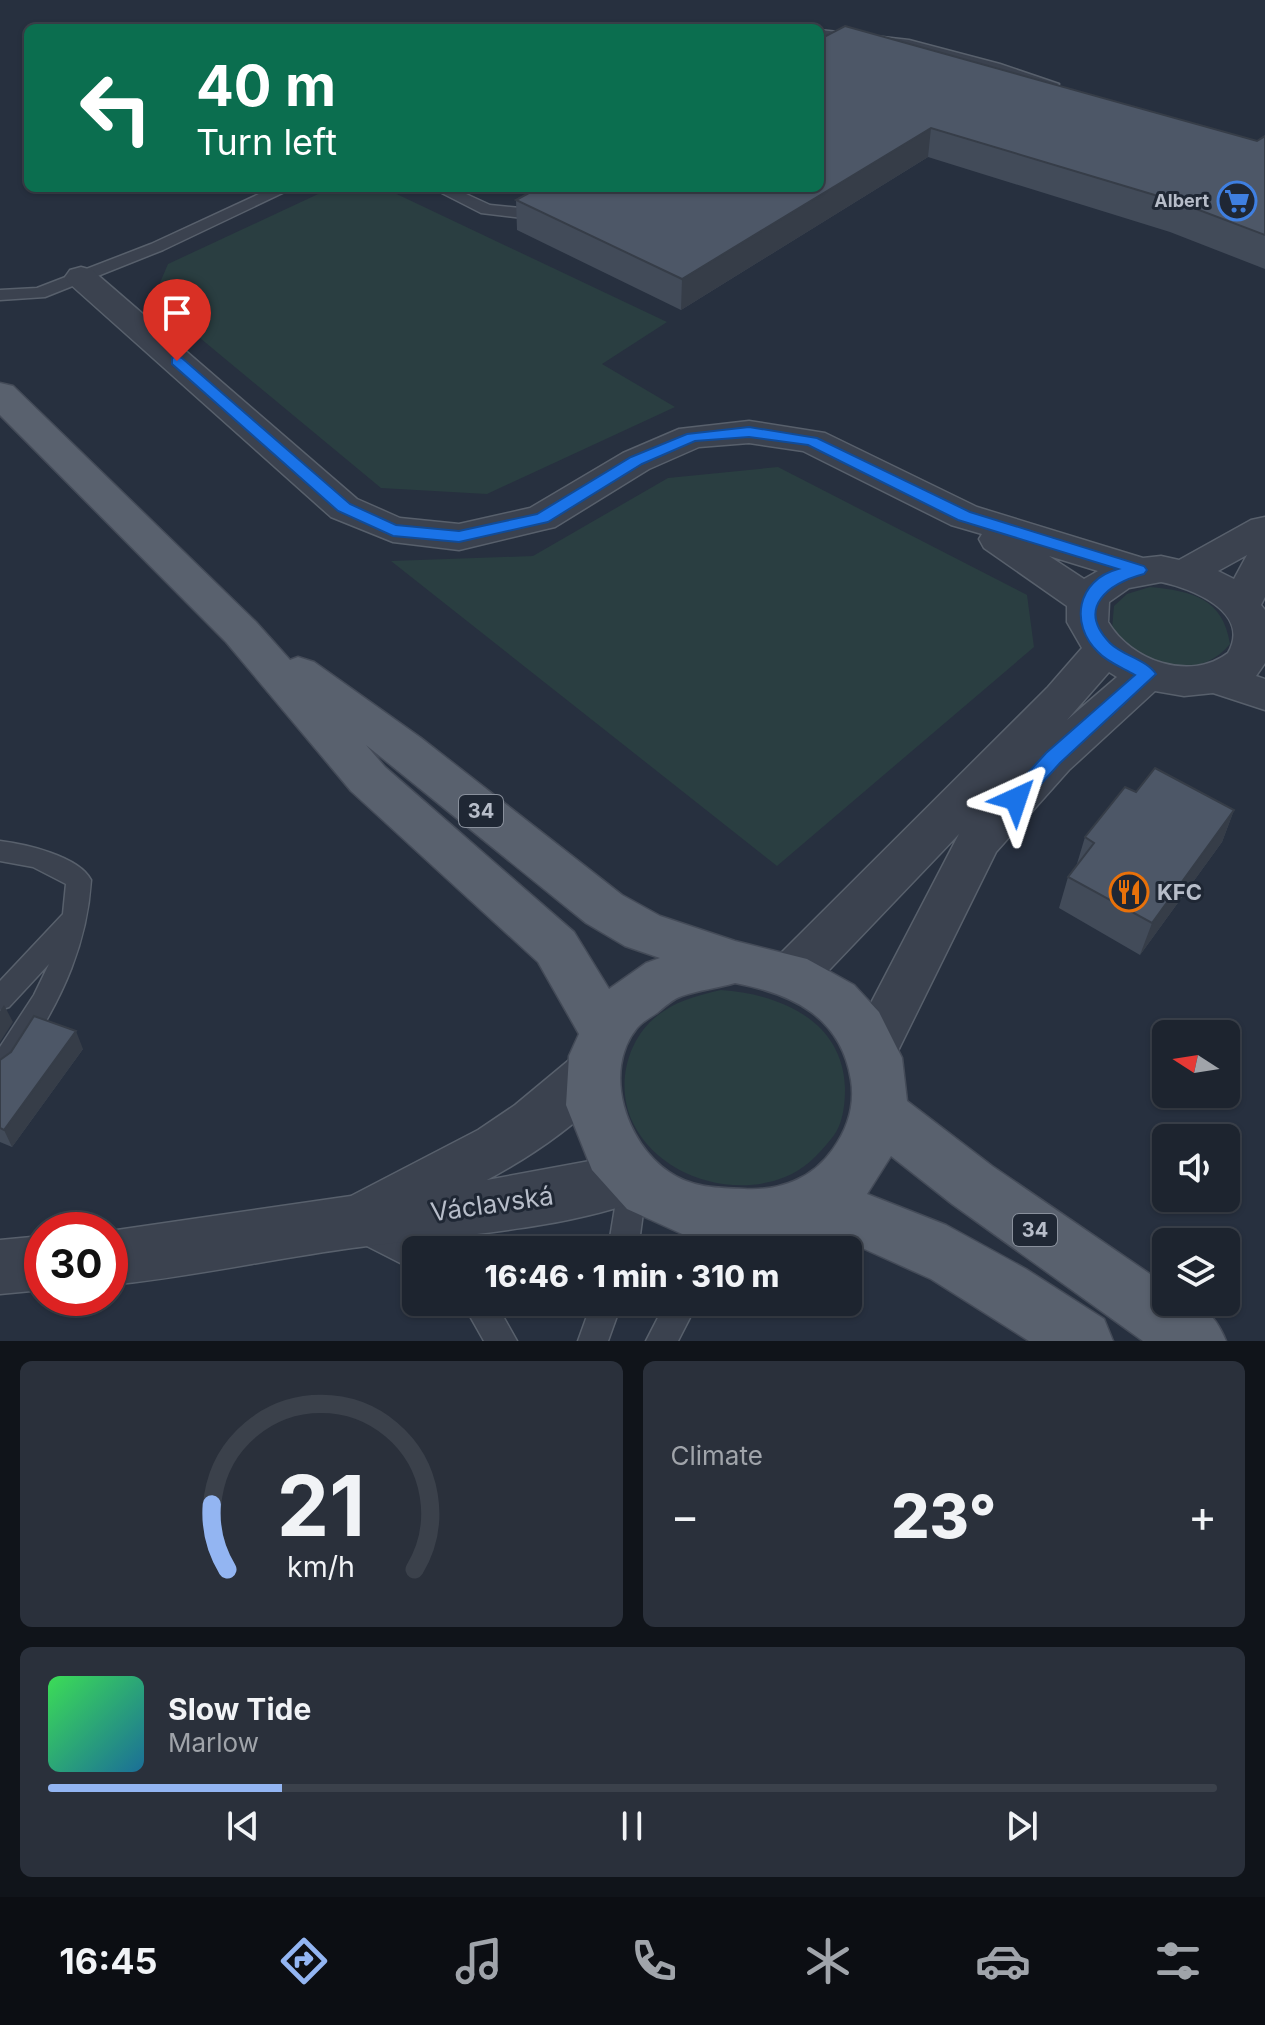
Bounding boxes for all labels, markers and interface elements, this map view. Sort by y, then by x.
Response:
text: 40 m [196,52,336,120]
icon: left [64,56,168,160]
text: Turn left [196,120,337,164]
supermarket icon: Albert [1216,180,1258,222]
place label: Albert [1154,190,1209,211]
pin [143,279,211,361]
icon: arrive [155,291,199,335]
position arrow [974,757,1058,841]
road number: 34 [459,795,503,827]
restaurant icon: KFC [1108,871,1150,913]
place label: KFC [1157,879,1202,905]
north arrow [1152,1020,1240,1108]
map controls [1152,1020,1240,1316]
button: sound [1152,1124,1240,1212]
street label: Václavská [428,1180,555,1227]
speed limit sign: 30 [24,1212,128,1316]
road number: 34 [1013,1214,1057,1246]
button: layers [1152,1228,1240,1316]
text: 16:46 · 1 min · 310 m [485,1258,779,1294]
text: Climate [671,1440,763,1471]
text: 21 [277,1455,365,1556]
text: 23° [891,1480,996,1552]
text: − [671,1489,700,1543]
text: + [1188,1489,1217,1543]
text: km/h [287,1549,355,1584]
text: Slow Tide [168,1691,311,1727]
text: Marlow [168,1727,259,1758]
icon: previous [221,1804,265,1848]
icon: pause [610,1804,654,1848]
icon: next [1000,1804,1044,1848]
icon: directions [276,1933,332,1989]
icon: music [451,1933,507,1989]
icon: phone [626,1933,682,1989]
icon: climate [800,1933,856,1989]
icon: car [975,1933,1031,1989]
icon: filters [1150,1933,1206,1989]
text: 16:45 [59,1939,158,1983]

